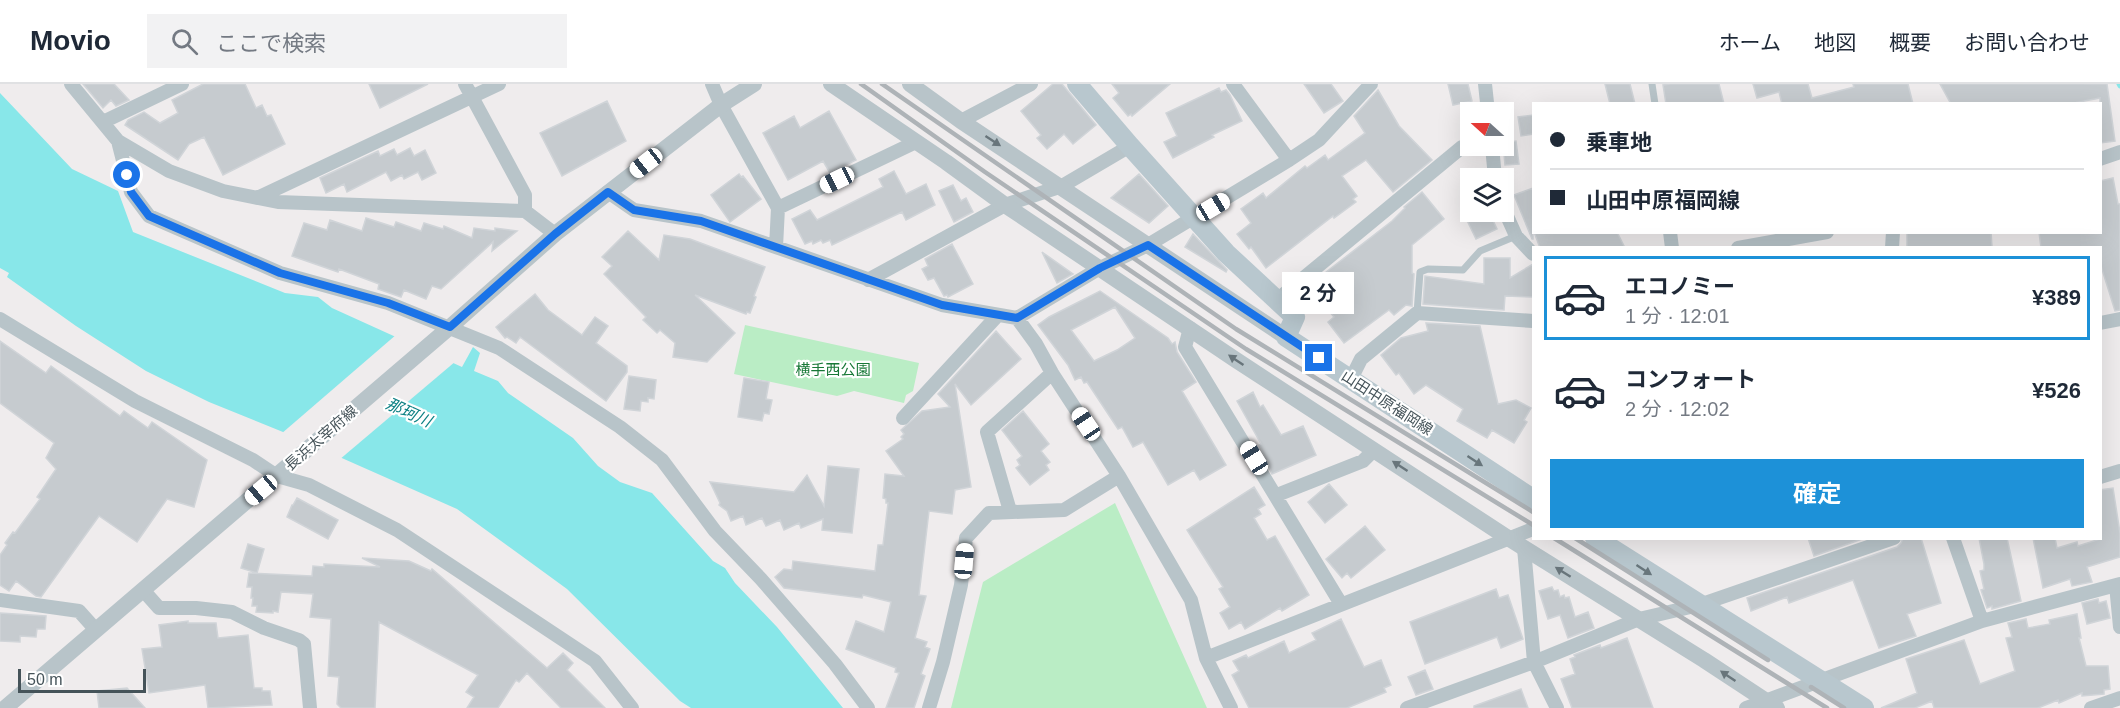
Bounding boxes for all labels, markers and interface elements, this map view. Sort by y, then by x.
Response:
search box [147,14,567,68]
text: Movio [30,25,111,56]
icon: search [168,25,201,58]
text: ここで検索 [216,31,326,56]
text: ホーム [1719,31,1781,54]
text: 地図 [1814,31,1856,54]
text: 概要 [1889,31,1931,54]
text: お問い合わせ [1964,31,2090,54]
north arrow [1460,102,1514,156]
map controls [1460,102,1514,222]
text: 乗車地 [1586,130,1652,155]
one-way arrow [985,136,1001,147]
car [626,145,666,181]
route start [113,161,140,188]
car [817,164,857,196]
button: layers [1460,168,1514,222]
text: 山田中原福岡線 [1586,188,1740,213]
car [1193,190,1233,224]
callout: 2 分 [1283,271,1355,313]
icon: car [1553,271,1607,325]
text: エコノミー [1625,274,1735,299]
text: 2 分 [1300,282,1336,304]
text: ¥389 [2032,285,2081,310]
text: 1 分 · 12:01 [1625,305,1730,327]
route end [1305,344,1332,371]
one-way arrow [1229,354,1245,366]
park label: 横手西公園 [795,361,871,378]
icon: car [1553,364,1607,418]
street label: 山田中原福岡線 [1339,367,1436,438]
text: コンフォート [1625,367,1756,392]
text: ¥526 [2032,378,2081,403]
water label: 那珂川 [383,395,436,431]
text: 2 分 · 12:02 [1625,398,1730,420]
street label: 長浜太宰府線 [281,402,360,474]
car [1068,404,1104,444]
car [1237,438,1271,478]
one-way arrow [1467,455,1483,466]
button: 確定 [1550,459,2084,528]
one-way arrow [1392,461,1408,472]
car [241,472,281,508]
car [953,542,975,580]
one-way arrow [1636,565,1652,576]
one-way arrow [1555,567,1571,578]
scale bar [18,666,146,694]
one-way arrow [1721,670,1737,682]
text: 50 m [27,671,63,688]

